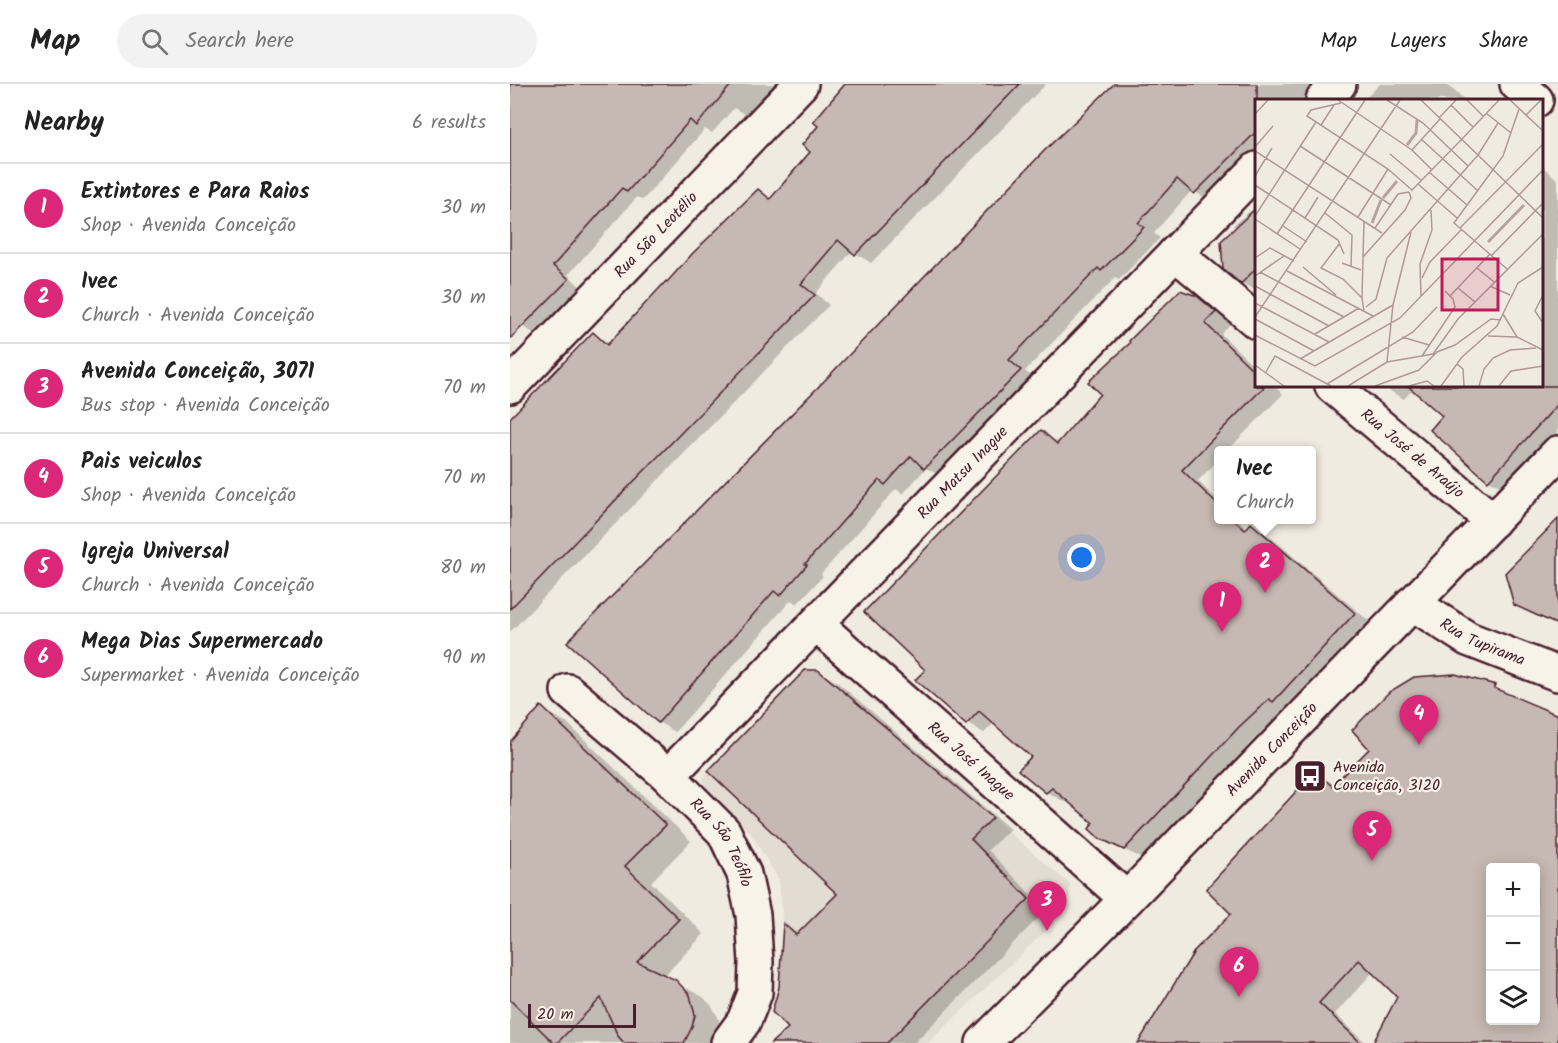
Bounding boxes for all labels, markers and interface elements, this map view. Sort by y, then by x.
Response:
search box [117,14,537,68]
text: Map [30,19,81,64]
text: Search here [186,24,294,59]
icon: search [138,25,171,58]
text: Map [1320,25,1357,58]
text: Layers [1390,25,1446,58]
text: Share [1479,25,1528,58]
inset map [1255,99,1543,387]
text: Nearby [24,102,104,144]
text: 6 results [412,107,486,139]
text: Extintores e Para Raios [81,175,309,210]
street label: Rua São Leotélio [608,186,704,284]
text: 1 [40,192,47,224]
text: 30 m [441,192,486,224]
text: Shop · Avenida Conceição [81,210,296,242]
text: Ivec [81,265,119,300]
text: 2 [38,282,49,314]
text: 30 m [441,282,486,314]
text: Church · Avenida Conceição [81,300,315,332]
text: Avenida Conceição, 3071 [81,355,314,390]
text: 3 [38,372,49,404]
text: 70 m [443,372,486,404]
text: Bus stop · Avenida Conceição [81,390,330,422]
street label: Rua José de Araújo [1355,402,1470,505]
street label: Rua Matsu Inague [911,420,1014,525]
text: Pais veiculos [81,445,202,480]
popup [1214,446,1316,524]
text: Ivec [1236,452,1273,487]
text: 4 [38,462,49,494]
text: 70 m [443,462,486,494]
text: Shop · Avenida Conceição [81,480,296,512]
text: Church [1236,487,1294,519]
text: Igreja Universal [81,535,229,570]
your location [1067,543,1096,572]
pin: 2 [1246,544,1284,593]
text: 5 [38,552,49,584]
text: 80 m [440,552,486,584]
text: Church · Avenida Conceição [81,570,315,602]
pin: 1 [1202,582,1242,632]
street label: Rua Tupirama [1435,611,1529,673]
text: Mega Dias Supermercado [81,625,323,660]
text: 6 [38,642,49,674]
text: 90 m [442,642,486,674]
text: Supermarket · Avenida Conceição [81,660,359,692]
street label: Avenida Conceição [1220,696,1324,802]
pin: 4 [1400,696,1438,745]
street label: Rua José Inague [922,715,1020,807]
place label: Avenida Conceição, 3120 [1333,755,1440,798]
bus stop icon: Avenida Conceição, 3120 [1292,758,1328,794]
street label: Rua São Teófilo [684,792,759,889]
pin: 5 [1352,812,1392,861]
map controls [1486,863,1540,1025]
button: + [1486,863,1540,917]
pin: 3 [1028,882,1066,931]
button: − [1486,917,1540,971]
pin: 6 [1220,948,1258,997]
button: layers [1486,971,1540,1025]
scale bar [528,1001,636,1028]
text: 20 m [537,1002,573,1027]

